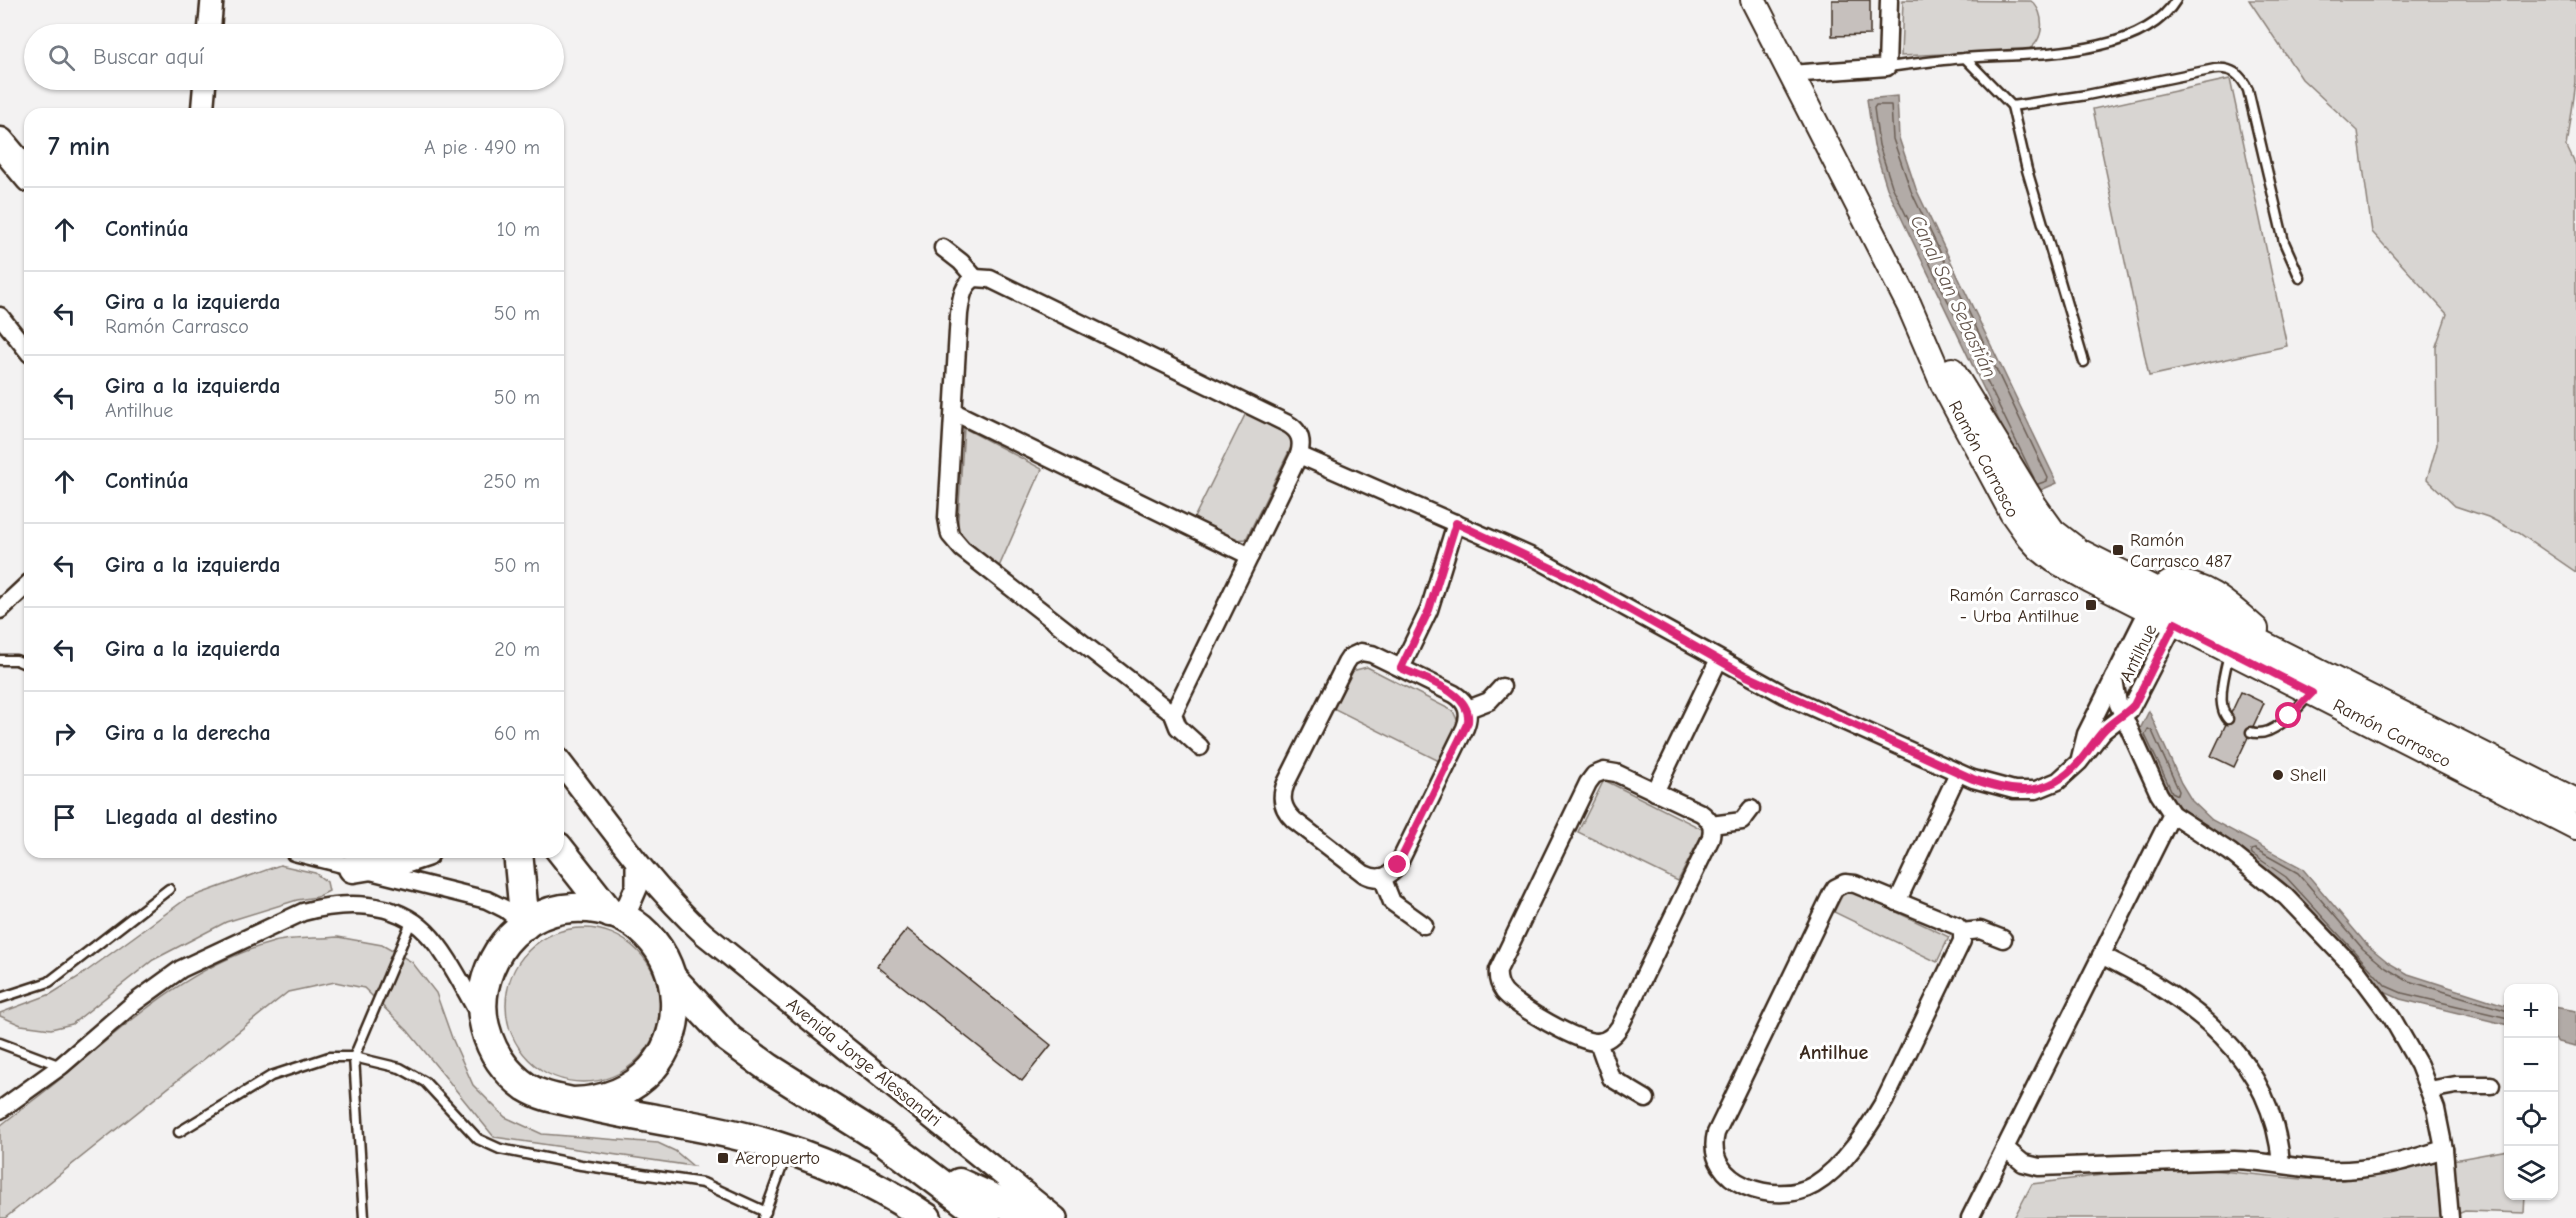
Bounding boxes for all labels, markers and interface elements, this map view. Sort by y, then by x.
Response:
search box [24,24,564,90]
icon: search [45,41,78,74]
text: Buscar aquí [93,44,204,70]
text: 7 min [48,132,110,162]
text: A pie · 490 m [424,136,540,159]
water label: Canal San Sebastián [1906,211,2001,381]
icon: ahead [48,213,81,246]
text: Continúa [105,216,189,242]
text: 10 m [497,218,540,241]
text: Gira a la izquierda [105,289,280,315]
icon: left [48,297,81,330]
text: 50 m [494,302,540,325]
text: Ramón Carrasco [105,315,249,338]
text: Gira a la izquierda [105,373,280,399]
icon: left [48,381,81,414]
text: 50 m [494,386,540,409]
street label: Ramón Carrasco [1944,397,2023,521]
text: Antilhue [105,399,173,422]
icon: ahead [48,465,81,498]
text: Continúa [105,468,189,494]
text: 250 m [483,470,540,493]
place label: Ramón Carrasco 487 [2130,530,2232,572]
marker: Ramón Carrasco 487 [2111,543,2125,557]
icon: left [48,549,81,582]
text: Gira a la izquierda [105,552,280,578]
text: 50 m [494,554,540,577]
place label: Ramón Carrasco - Urba Antilhue [1950,585,2079,627]
marker: Ramón Carrasco - Urba Antilhue [2084,598,2098,612]
street label: Antilhue [2116,621,2161,685]
icon: left [48,633,81,666]
text: Gira a la izquierda [105,636,280,662]
text: 20 m [494,638,540,661]
street label: Ramón Carrasco [2329,695,2454,772]
route start [2275,702,2301,728]
icon: right [48,717,81,750]
text: Gira a la derecha [105,720,271,746]
text: 60 m [494,722,540,745]
place label: Shell [2290,765,2327,786]
marker: Shell [2271,768,2285,782]
icon: arrive [48,801,81,834]
text: Llegada al destino [105,804,278,830]
route end [1384,851,1410,877]
map controls [2504,984,2558,1200]
button: + [2504,984,2558,1038]
street label: Avenida Jorge Alessandri [782,994,945,1131]
button: − [2504,1038,2558,1092]
district label: Antilhue [1800,1041,1869,1064]
button: locate [2504,1092,2558,1146]
button: layers [2504,1146,2558,1200]
place label: Aeropuerto [735,1148,820,1169]
marker: Aeropuerto [716,1151,730,1165]

